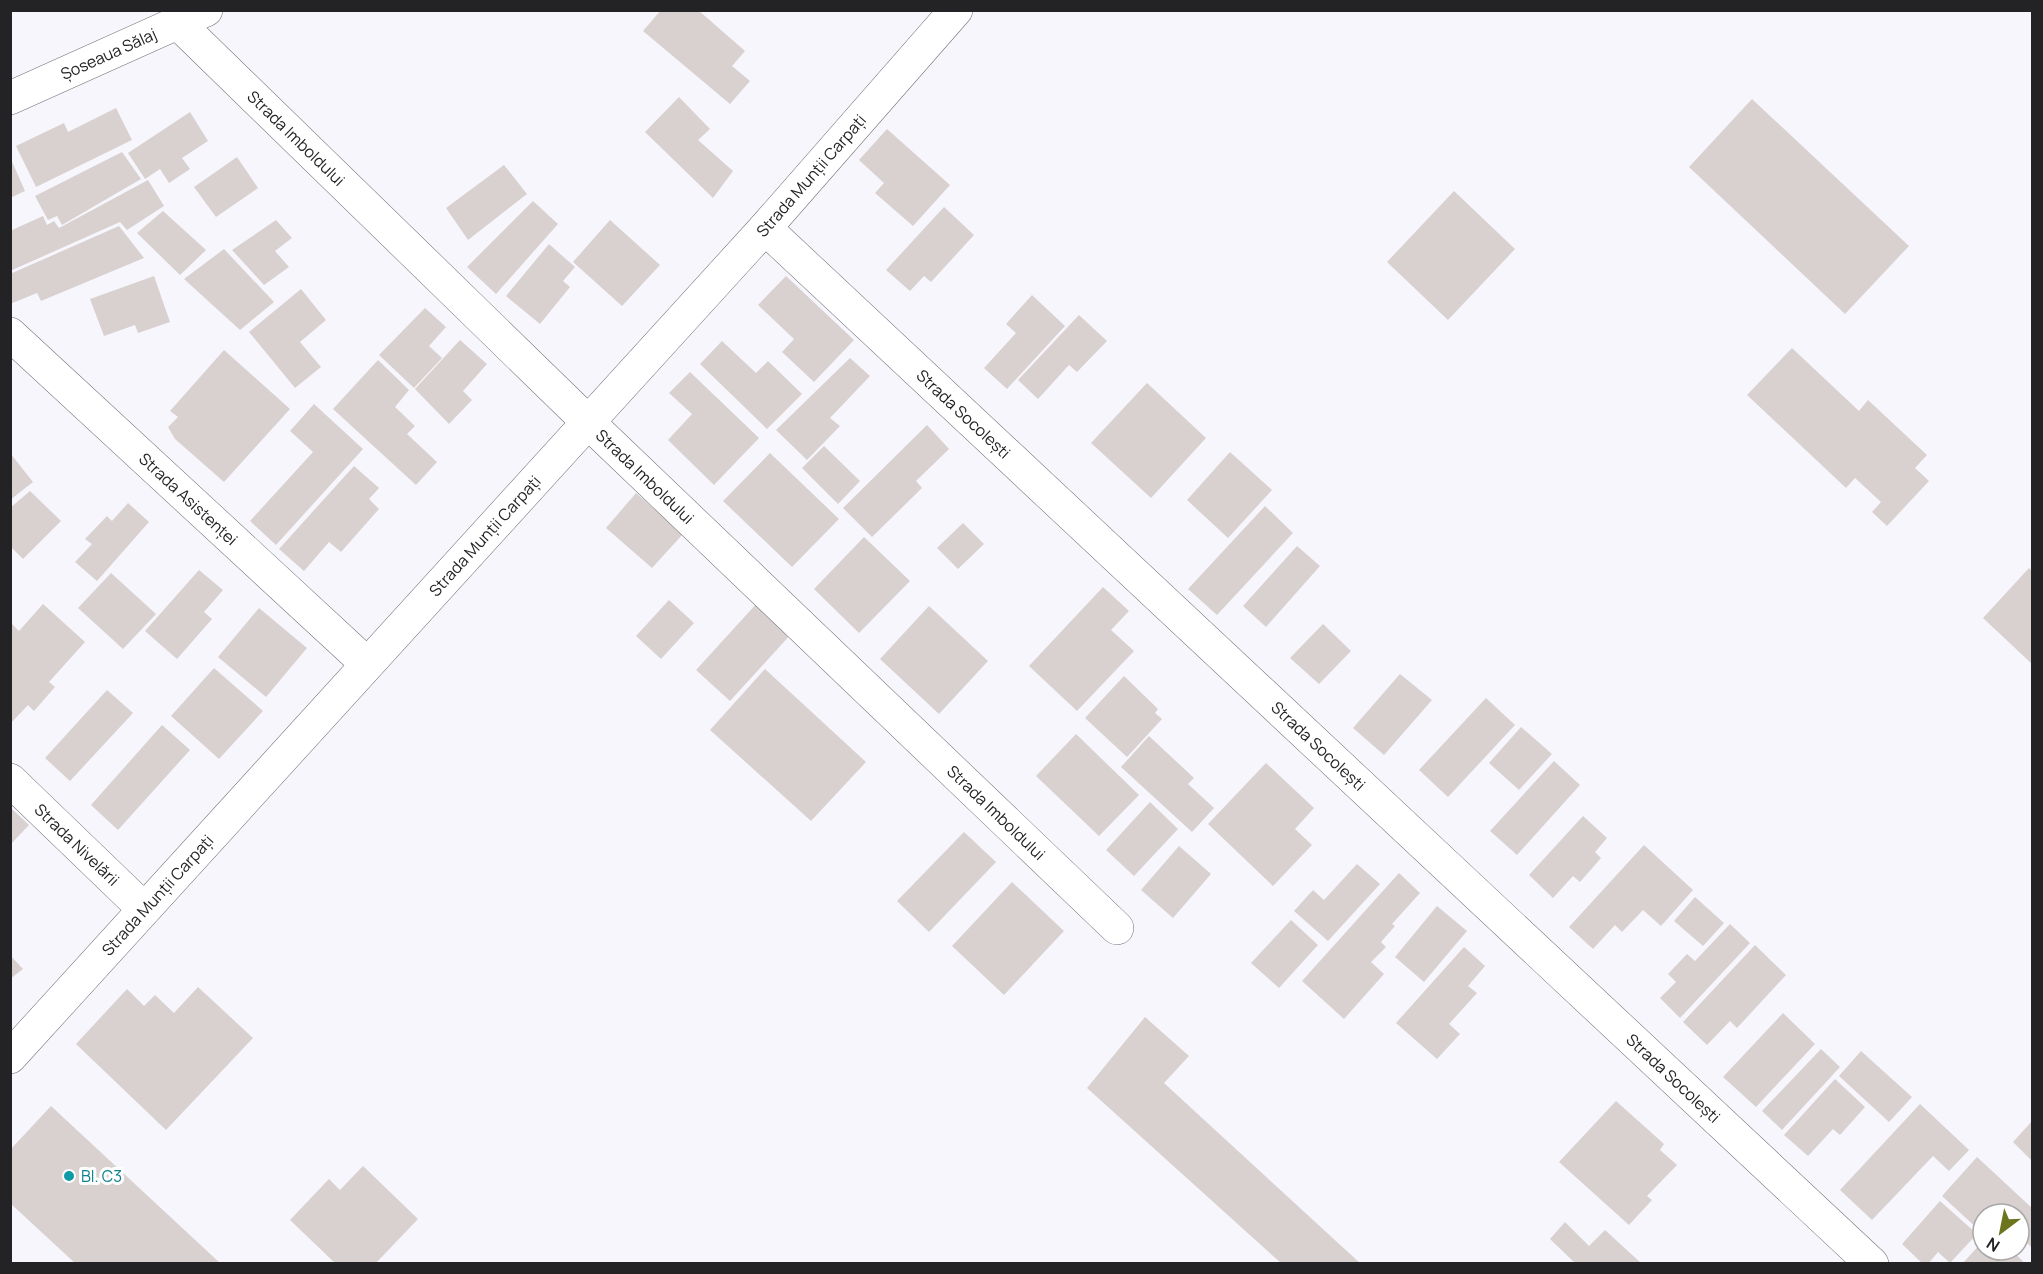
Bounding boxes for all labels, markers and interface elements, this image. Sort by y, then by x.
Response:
street label: Șoseaua Sălaj [57,23,160,85]
street label: Strada Imboldului [243,85,350,191]
street label: Strada Munții Carpați [751,109,871,242]
street label: Strada Socolești [912,364,1015,463]
street label: Strada Imboldului [591,424,699,529]
street label: Strada Asistenței [134,448,242,550]
street label: Strada Munții Carpați [424,471,546,601]
street label: Strada Socolești [1267,696,1370,795]
street label: Strada Imboldului [942,760,1050,865]
street label: Strada Nivelării [30,798,124,891]
street label: Strada Munții Carpați [97,830,218,960]
street label: Strada Socolești [1621,1029,1725,1128]
place label: Bl. C3 [81,1165,122,1187]
marker: Bl. C3 [62,1169,76,1183]
north arrow [1971,1202,2031,1262]
text: N [1982,1232,2004,1257]

